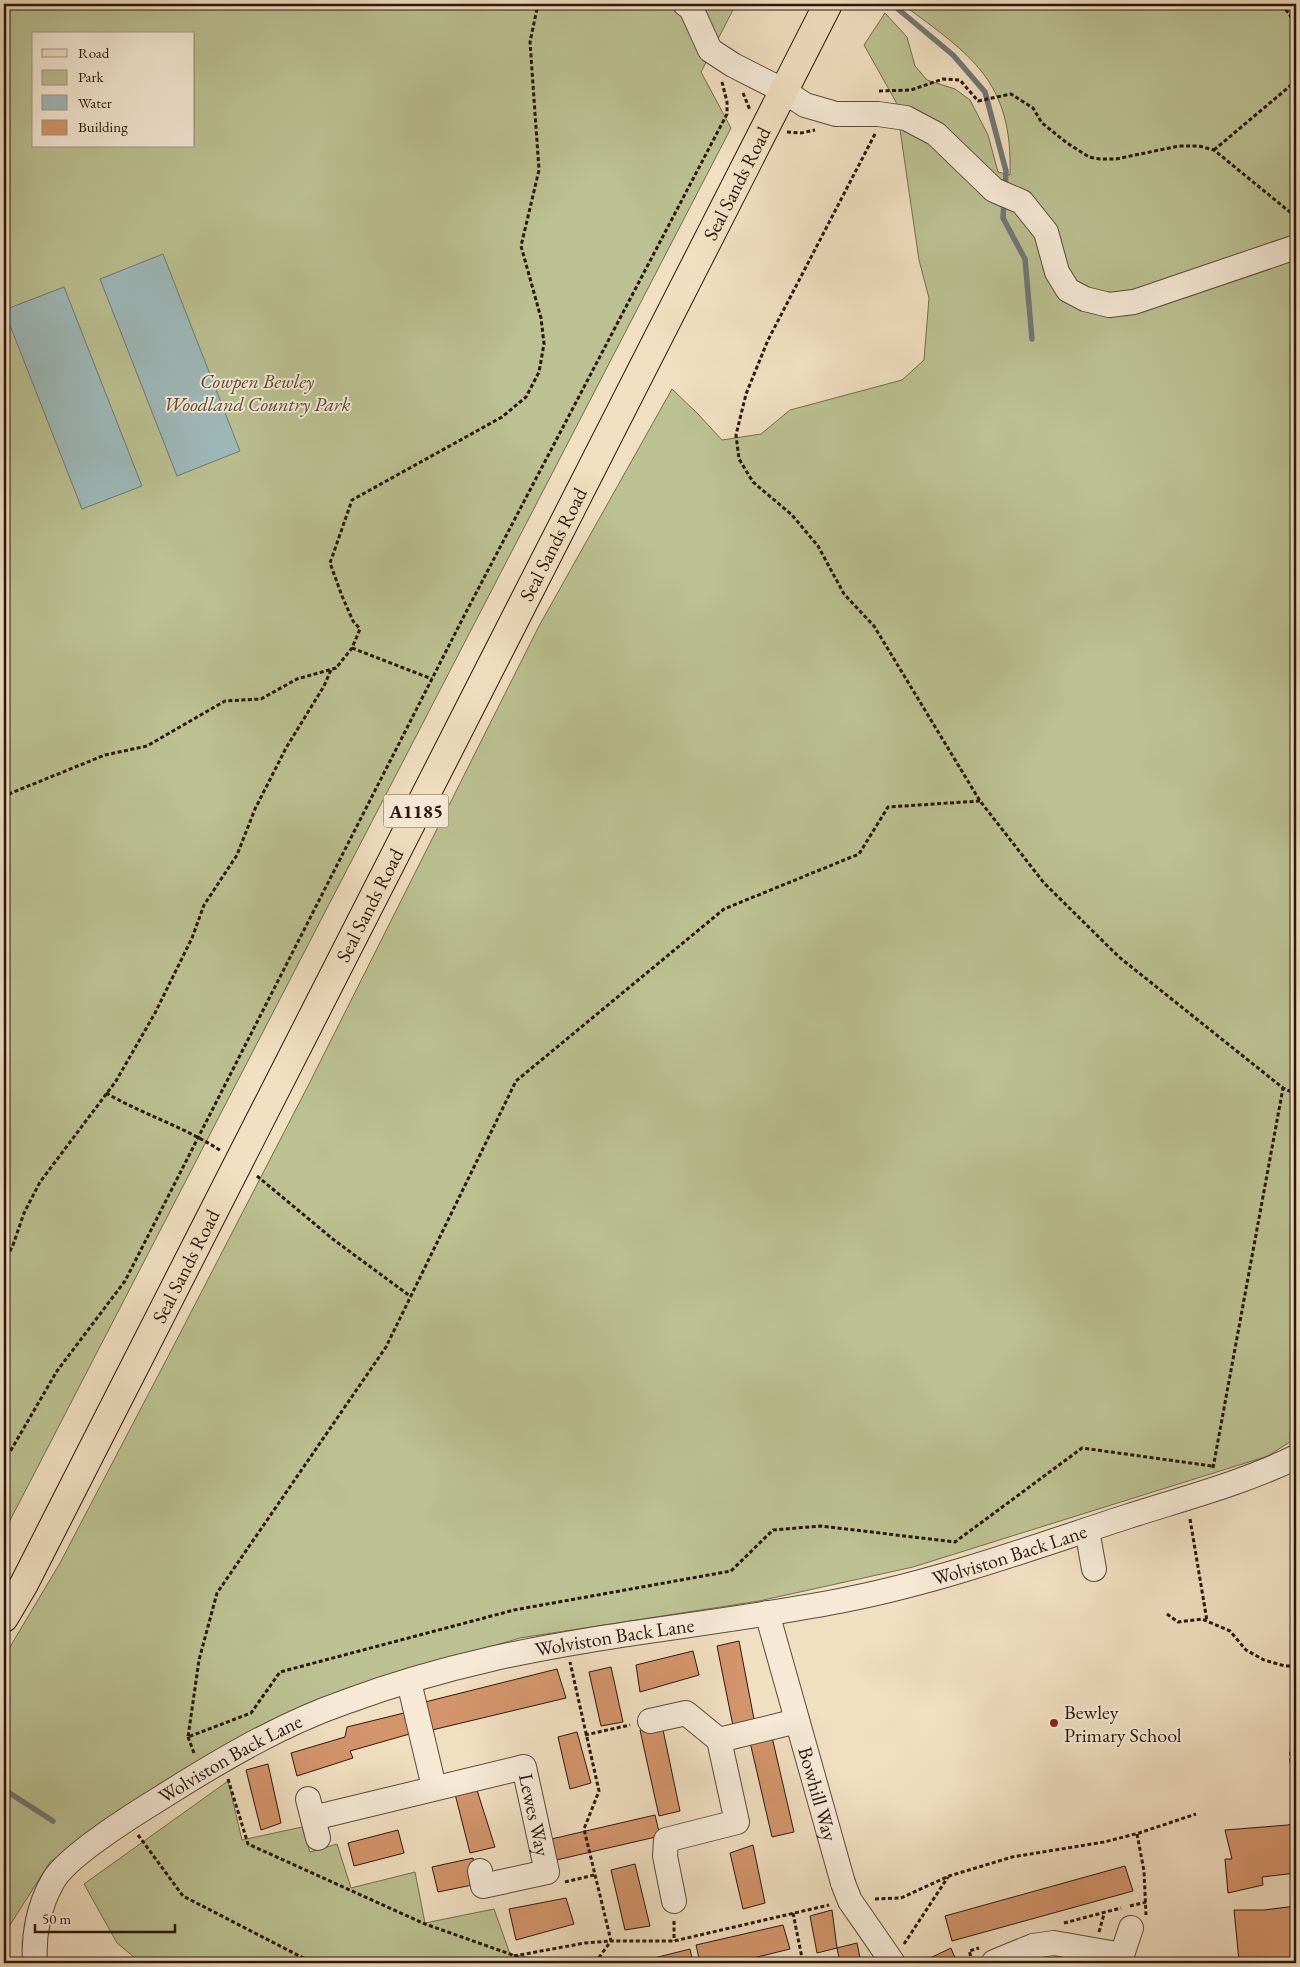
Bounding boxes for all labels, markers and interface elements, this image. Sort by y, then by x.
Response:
legend [32,32,195,148]
text: Road [78,43,110,62]
text: Park [78,67,105,86]
text: Water [78,93,112,112]
text: Building [78,117,128,136]
street label: Seal Sands Road [697,121,777,245]
park label: Cowpen Bewley Woodland Country Park [163,368,351,417]
street label: Seal Sands Road [513,482,593,606]
road number: A1185 [384,794,448,828]
street label: Seal Sands Road [330,843,410,967]
street label: Seal Sands Road [146,1204,226,1327]
street label: Wolviston Back Lane [929,1518,1090,1591]
street label: Wolviston Back Lane [533,1612,696,1662]
place label: Bewley Primary School [1064,1699,1182,1748]
street label: Wolviston Back Lane [153,1708,306,1809]
marker: Bewley Primary School [1048,1717,1060,1729]
street label: Bowhill Way [792,1744,844,1844]
street label: Lewes Way [513,1771,556,1859]
scale bar [35,1902,175,1934]
text: 50 m [42,1909,71,1928]

